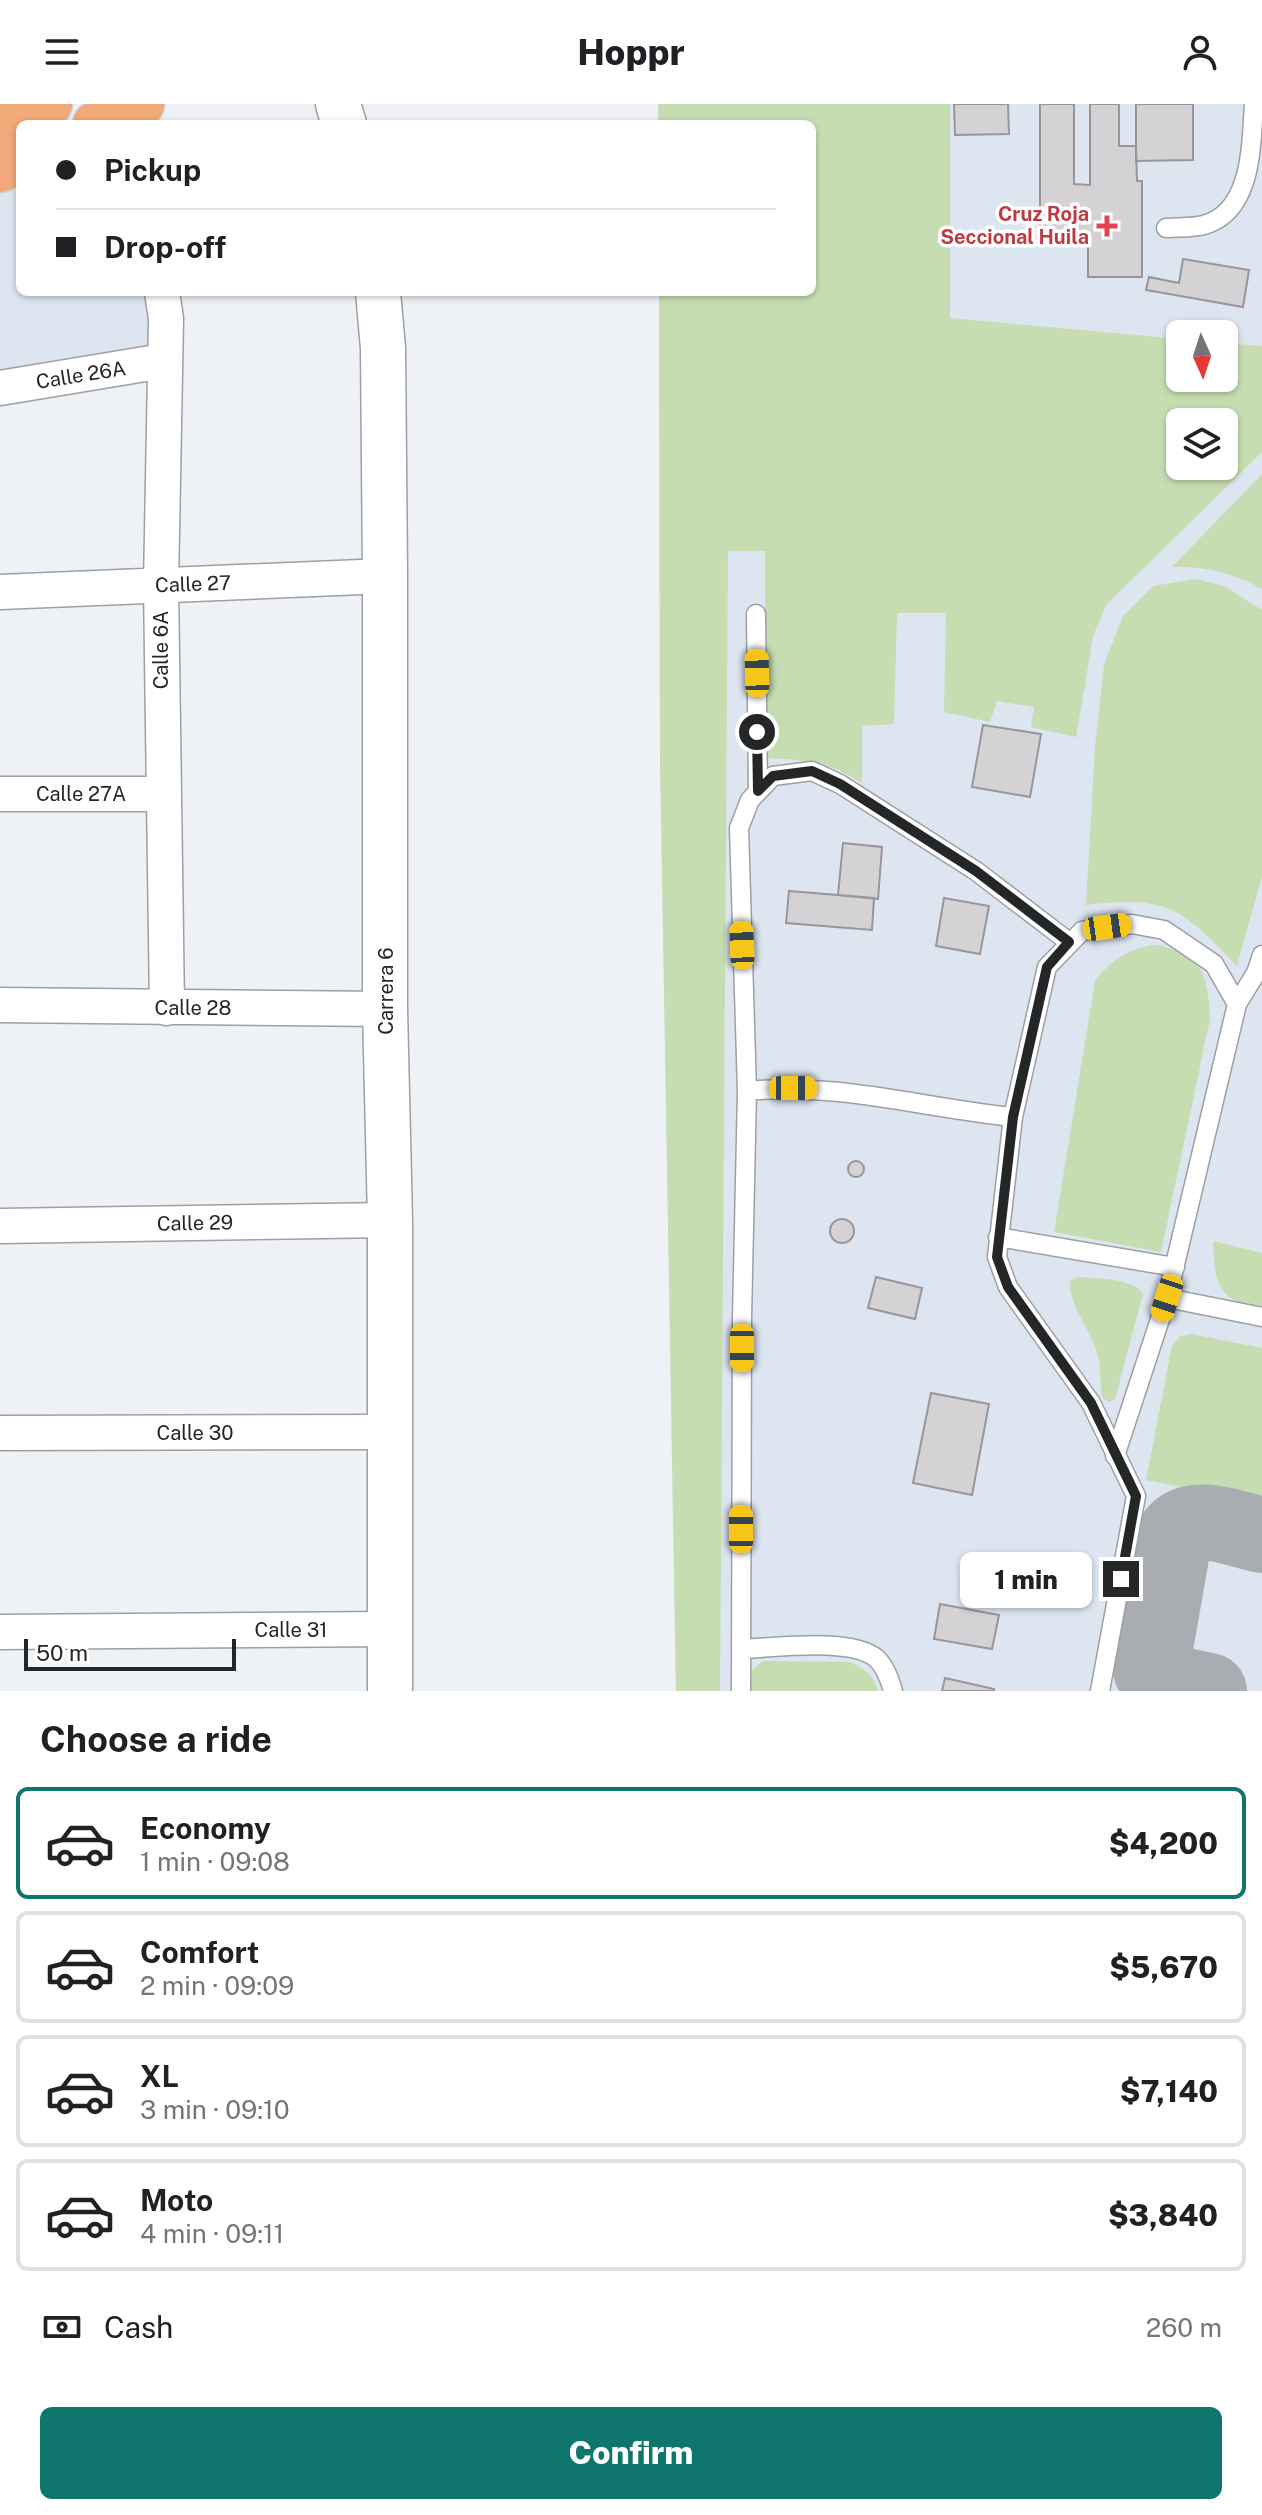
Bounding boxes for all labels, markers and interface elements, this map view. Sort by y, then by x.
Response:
icon: menu [40,30,84,74]
icon: person [1178,30,1222,74]
text: Hoppr [577,31,685,73]
text: Pickup [104,152,201,188]
place label: Cruz Roja Seccional Huila [940,202,1089,249]
marker: Cruz Roja Seccional Huila [1096,215,1118,237]
text: Drop-off [104,229,226,265]
north arrow [1166,320,1238,392]
map controls [1166,320,1238,480]
street label: Calle 26A [34,356,128,394]
button: layers [1166,408,1238,480]
street label: Calle 27 [155,571,231,597]
street label: Calle 6A [149,611,173,689]
car [745,649,769,697]
route start [739,714,775,750]
street label: Calle 27A [36,782,126,806]
car [1082,912,1132,942]
car [729,921,755,969]
street label: Carrera 6 [374,947,398,1035]
street label: Calle 28 [155,996,231,1020]
car [769,1076,817,1100]
street label: Calle 29 [157,1210,233,1236]
car [1148,1271,1186,1325]
car [730,1324,754,1372]
street label: Calle 30 [157,1421,233,1445]
car [729,1505,753,1553]
callout: 1 min [961,1551,1093,1607]
route end [1103,1561,1139,1597]
text: 1 min [994,1564,1058,1595]
street label: Calle 31 [255,1618,327,1642]
scale bar [24,1635,236,1671]
text: 50 m [36,1640,88,1666]
text: Choose a ride [40,1718,272,1760]
icon: car [44,1807,116,1879]
text: Economy [140,1810,271,1846]
text: $4,200 [1109,1825,1218,1861]
text: 1 min · 09:08 [140,1846,290,1877]
icon: car [44,1931,116,2003]
text: Comfort [140,1934,259,1970]
text: $5,670 [1109,1949,1218,1985]
text: 2 min · 09:09 [140,1970,294,2001]
icon: car [44,2055,116,2127]
text: XL [140,2058,179,2094]
text: $7,140 [1120,2073,1218,2109]
text: 3 min · 09:10 [140,2094,290,2125]
icon: car [44,2179,116,2251]
text: Moto [140,2182,213,2218]
text: $3,840 [1108,2197,1218,2233]
text: 4 min · 09:11 [140,2218,284,2249]
icon: cash [40,2305,84,2349]
text: Cash [104,2309,173,2345]
text: 260 m [1146,2312,1222,2343]
button: Confirm [40,2407,1222,2499]

